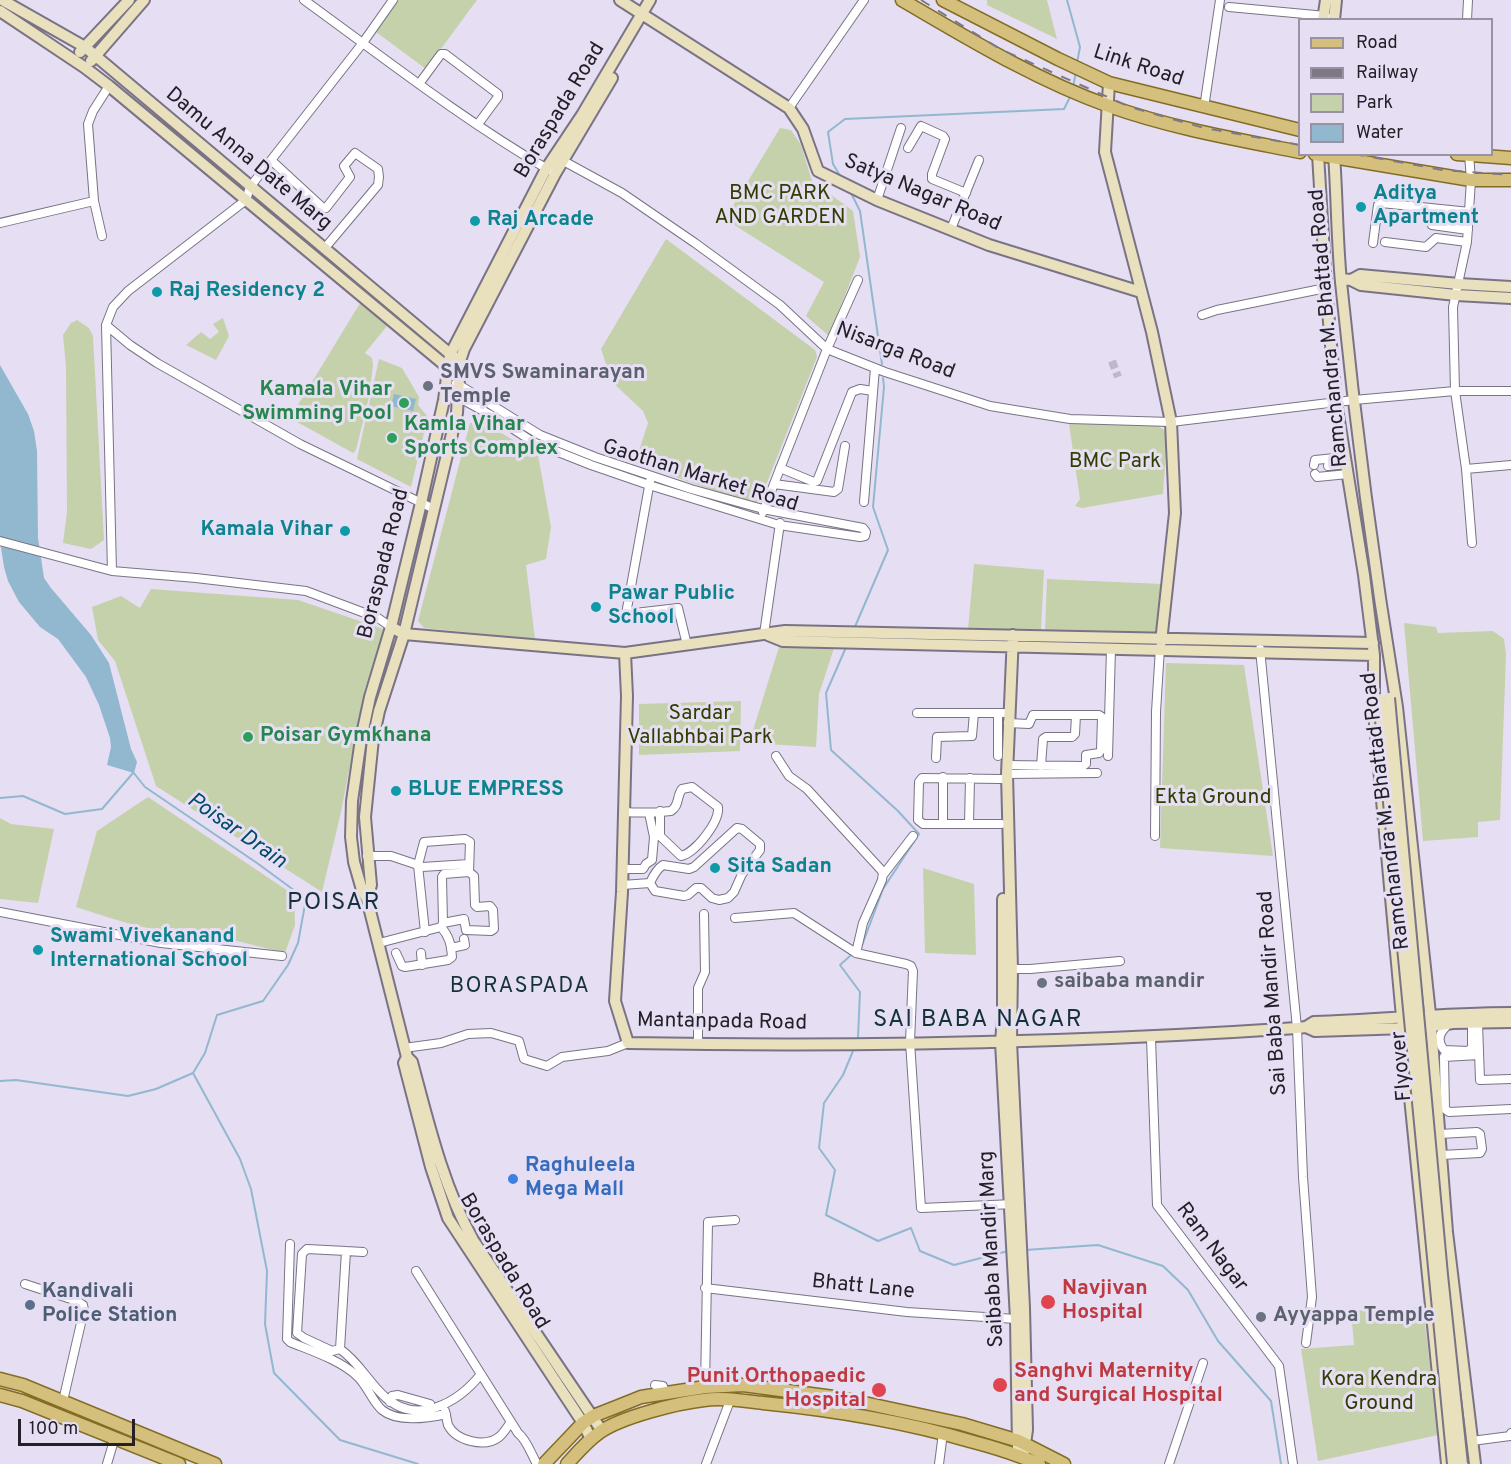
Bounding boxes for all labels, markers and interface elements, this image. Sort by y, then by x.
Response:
legend [1298,18,1493,156]
text: Road [1356,32,1398,55]
street label: Boraspada Road [511,38,611,184]
street label: Link Road [1090,41,1186,93]
text: Railway [1356,62,1418,85]
street label: Damu Anna Date Marg [160,83,336,237]
text: Park [1356,92,1393,115]
text: Water [1356,122,1403,145]
street label: Satya Nagar Road [840,150,1004,238]
park label: BMC PARK AND GARDEN [714,182,846,232]
place label: Aditya Apartment [1373,182,1479,232]
street label: Ramchandra M. Bhattad Road [1305,188,1355,468]
marker: Aditya Apartment [1354,200,1368,214]
place label: Raj Arcade [487,208,594,234]
marker: Raj Arcade [468,214,482,228]
place label: Raj Residency 2 [169,279,325,305]
marker: Raj Residency 2 [150,285,164,299]
street label: Nisarga Road [832,318,958,386]
place label: SMVS Swaminarayan Temple [440,361,645,411]
place label: Kamala Vihar Swimming Pool [242,378,392,428]
marker: SMVS Swaminarayan Temple [421,379,435,393]
marker: Kamala Vihar Swimming Pool [397,396,411,410]
place label: Kamla Vihar Sports Complex [404,413,558,463]
marker: Kamla Vihar Sports Complex [385,431,399,445]
street label: Gaothan Market Road [599,435,801,519]
park label: BMC Park [1069,450,1161,476]
street label: Boraspada Road [354,486,416,642]
place label: Kamala Vihar [200,518,333,544]
marker: Kamala Vihar [338,524,352,538]
place label: Pawar Public School [608,582,735,632]
marker: Pawar Public School [589,600,603,614]
street label: Ramchandra M. Bhattad Road [1357,671,1417,951]
park label: Sardar Vallabhbai Park [627,702,773,752]
place label: Poisar Gymkhana [260,724,432,750]
marker: Poisar Gymkhana [241,730,255,744]
place label: BLUE EMPRESS [408,778,564,804]
marker: BLUE EMPRESS [389,784,403,798]
park label: Ekta Ground [1155,786,1271,812]
water label: Poisar Drain [181,788,291,876]
place label: Sita Sadan [727,855,832,881]
marker: Sita Sadan [708,861,722,875]
district label: POISAR [287,890,381,918]
street label: Sai Baba Mandir Road [1254,890,1294,1096]
place label: Swami Vivekanand International School [50,925,248,975]
marker: Swami Vivekanand International School [31,943,45,957]
place label: saibaba mandir [1054,970,1204,996]
district label: BORASPADA [450,975,590,1001]
marker: saibaba mandir [1035,976,1049,990]
district label: SAI BABA NAGAR [873,1007,1083,1035]
street label: Mantanpada Road [637,1009,807,1037]
street label: Flyover [1387,1030,1419,1102]
street label: Saibaba Mandir Marg [975,1150,1011,1348]
place label: Raghuleela Mega Mall [525,1154,635,1204]
marker: Raghuleela Mega Mall [506,1172,520,1186]
street label: Boraspada Road [453,1189,553,1335]
street label: Ram Nagar [1169,1199,1253,1297]
street label: Bhatt Lane [810,1270,916,1306]
place label: Navjivan Hospital [1062,1277,1148,1327]
place label: Kandivali Police Station [42,1280,177,1330]
marker: Navjivan Hospital [1039,1293,1057,1311]
marker: Kandivali Police Station [23,1298,37,1312]
place label: Ayyappa Temple [1273,1304,1435,1330]
marker: Ayyappa Temple [1254,1310,1268,1324]
place label: Sanghvi Maternity and Surgical Hospital [1014,1360,1223,1410]
place label: Punit Orthopaedic Hospital [687,1365,866,1415]
park label: Kora Kendra Ground [1321,1368,1437,1418]
marker: Sanghvi Maternity and Surgical Hospital [991,1376,1009,1394]
marker: Punit Orthopaedic Hospital [870,1381,888,1399]
scale bar [21,1407,138,1445]
text: 100 m [29,1418,78,1441]

